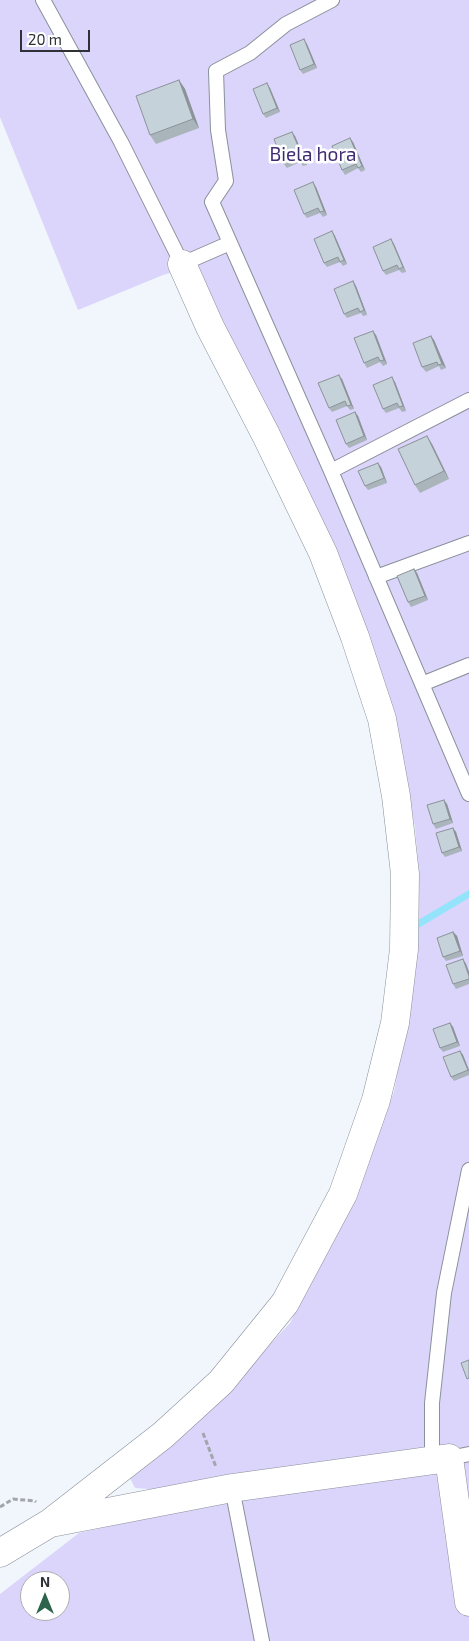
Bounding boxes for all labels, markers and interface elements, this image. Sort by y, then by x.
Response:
scale bar [22,20,92,52]
text: 20 m [28,30,62,48]
park label: Biela hora [270,144,356,166]
north arrow [20,1571,70,1621]
text: N [40,1573,50,1590]

